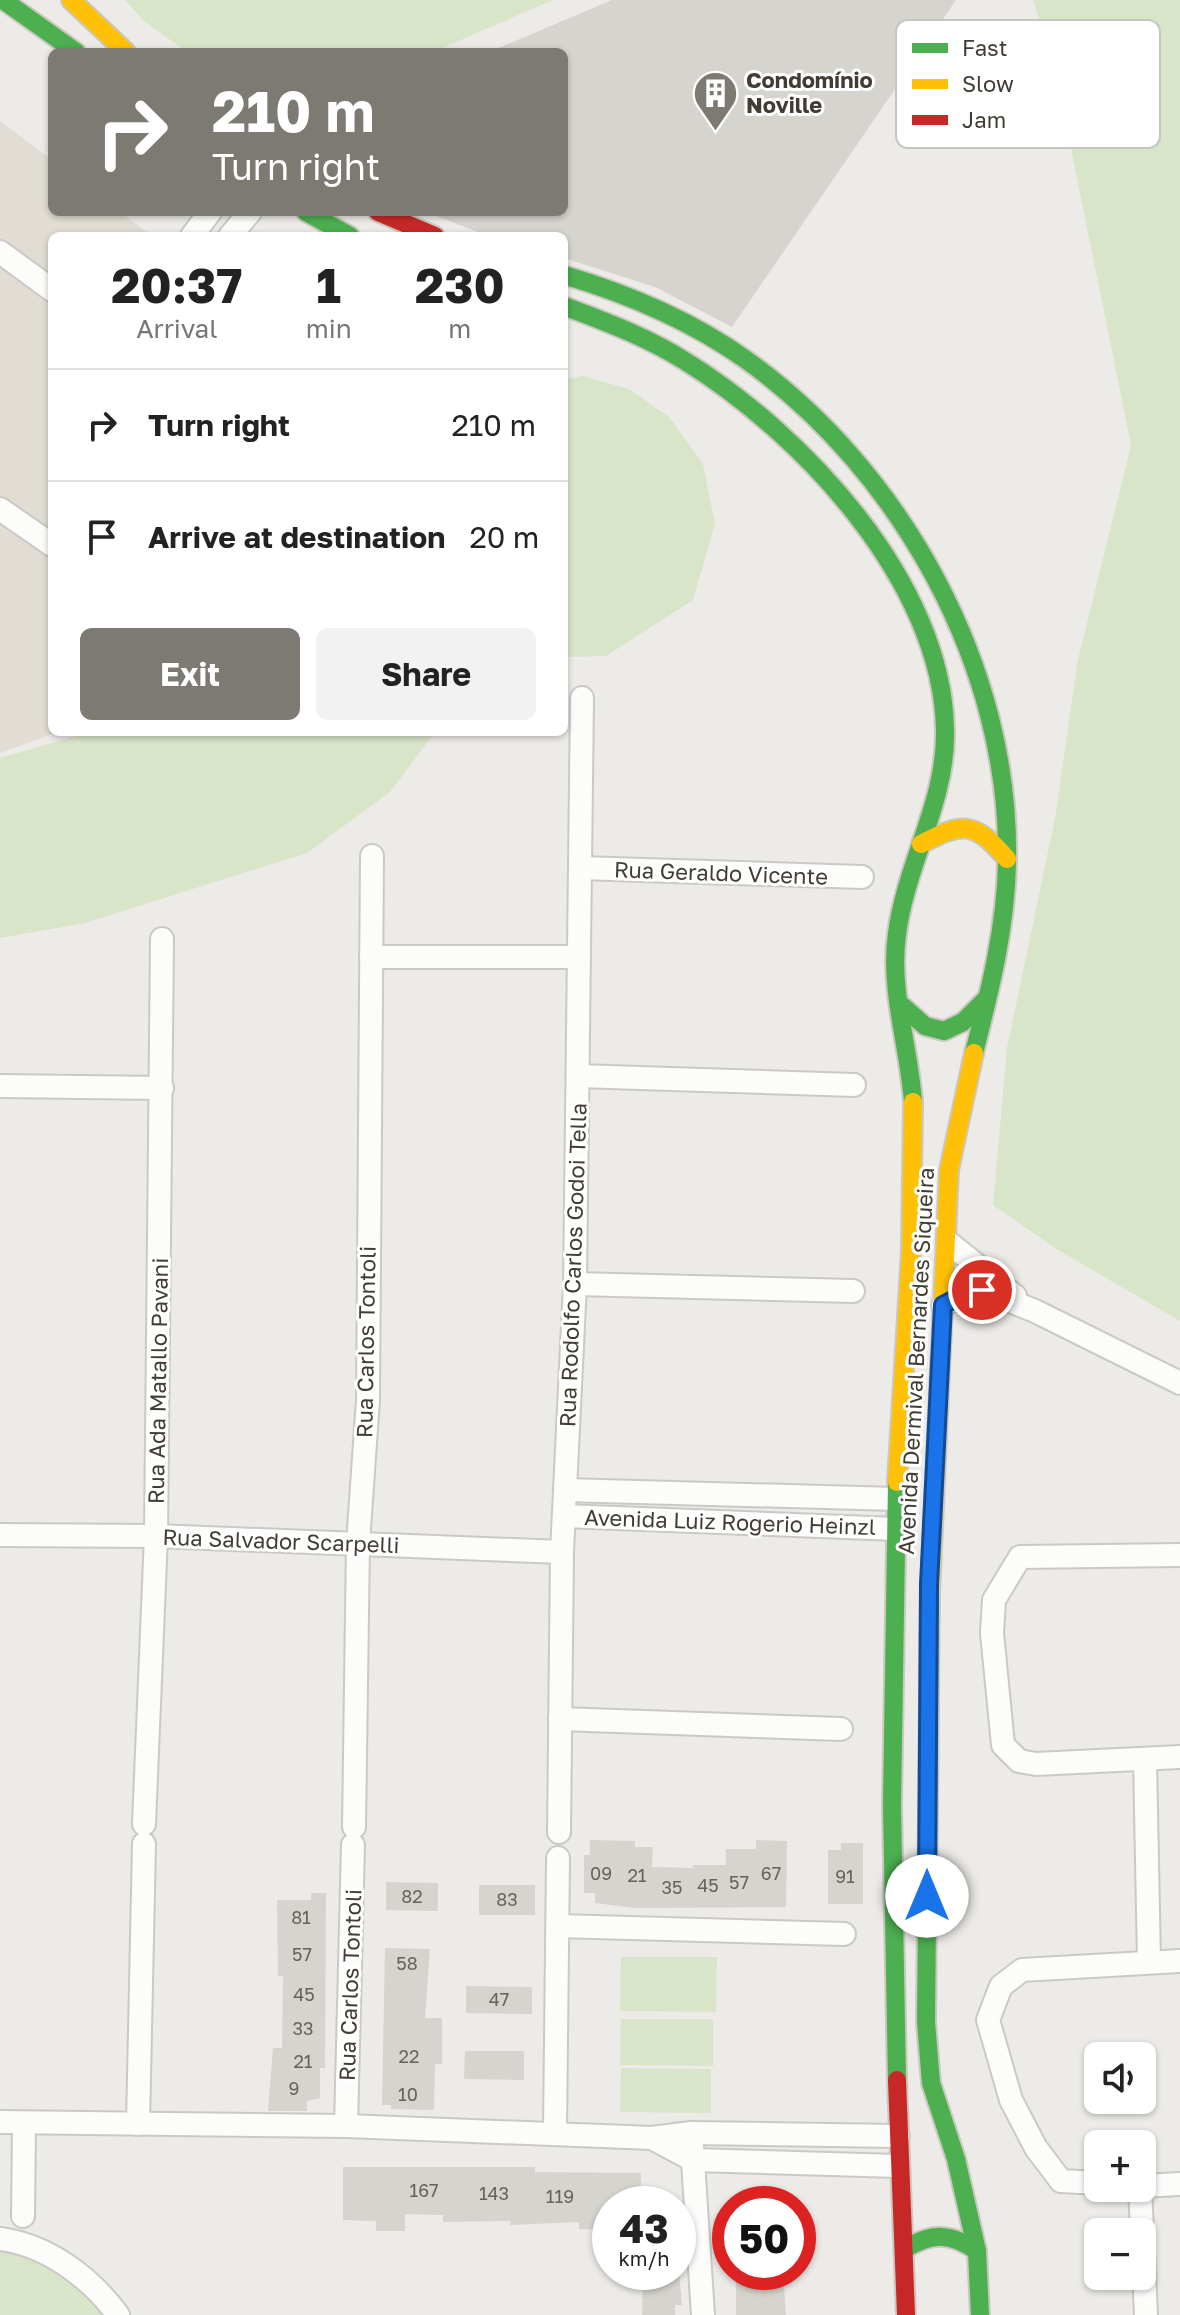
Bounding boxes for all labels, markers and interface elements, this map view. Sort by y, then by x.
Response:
legend [896,20,1160,148]
text: Fast [962,34,1008,61]
place label: Condomínio Noville [746,66,873,118]
building icon: Condomínio Noville [691,69,739,132]
text: Slow [962,70,1014,97]
text: 210 m [212,77,374,144]
icon: right [80,80,184,184]
text: Jam [962,106,1006,133]
text: Turn right [212,145,380,188]
text: 20:37 [111,256,243,314]
text: 1 [316,256,341,314]
text: 230 [415,256,505,314]
text: Arrival [136,313,218,344]
text: min [306,313,352,344]
text: m [448,313,471,344]
icon: right [80,403,124,447]
text: Turn right [148,407,290,443]
text: 210 m [451,407,536,443]
icon: arrive [80,515,124,559]
text: Arrive at destination [148,519,445,555]
text: 20 m [469,519,539,555]
button: Exit [80,628,300,720]
button: Share [316,628,536,720]
street label: Rua Geraldo Vicente [614,855,828,890]
street label: Rua Rodolfo Carlos Godoi Tella [553,1102,592,1428]
street label: Avenida Dermival Bernardes Siqueira [892,1167,939,1555]
street label: Rua Carlos Tontoli [350,1246,381,1438]
pin [948,1256,1016,1324]
street label: Rua Ada Matallo Pavani [142,1258,173,1504]
icon: arrive [960,1268,1004,1312]
street label: Avenida Luiz Rogerio Heinzl [584,1503,876,1540]
street label: Rua Salvador Scarpelli [162,1523,400,1558]
position arrow [885,1854,969,1938]
house number: 09 [590,1862,612,1884]
house number: 67 [761,1862,781,1884]
house number: 21 [627,1864,647,1886]
house number: 91 [835,1865,855,1887]
house number: 57 [729,1871,749,1893]
house number: 45 [697,1874,719,1896]
house number: 35 [662,1876,682,1898]
house number: 82 [401,1885,423,1907]
house number: 83 [496,1888,518,1910]
street label: Rua Carlos Tontoli [333,1889,366,2081]
house number: 81 [291,1906,311,1928]
house number: 57 [292,1943,312,1965]
house number: 58 [396,1952,418,1974]
house number: 45 [293,1983,315,2005]
house number: 47 [489,1988,509,2010]
house number: 33 [292,2017,314,2039]
map controls [1084,2042,1156,2290]
button: sound [1084,2042,1156,2114]
house number: 22 [399,2045,419,2067]
house number: 21 [293,2050,313,2072]
house number: 9 [289,2077,299,2099]
house number: 10 [398,2083,418,2105]
button: + [1084,2130,1156,2202]
house number: 167 [409,2179,439,2201]
house number: 143 [479,2182,509,2204]
house number: 119 [546,2185,574,2207]
speed limit sign: 50 [712,2186,816,2290]
text: 43 [619,2204,669,2252]
button: − [1084,2218,1156,2290]
text: km/h [619,2246,669,2270]

